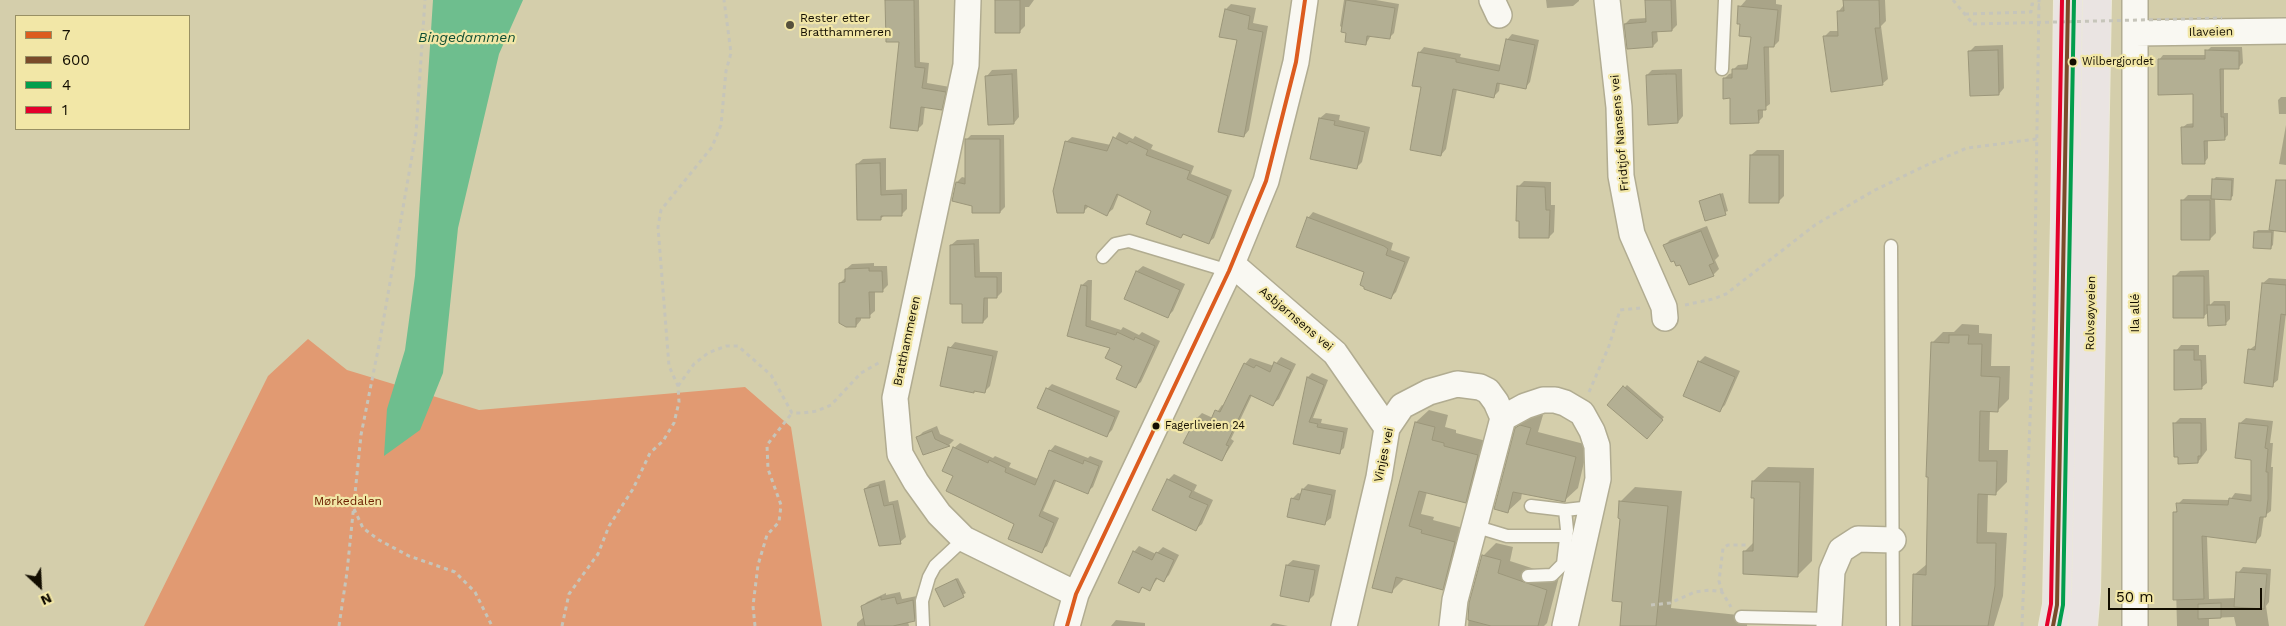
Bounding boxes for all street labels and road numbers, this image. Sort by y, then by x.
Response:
street label: Ilaveien [2189,24,2233,40]
street label: Fridtjof Nansens vei [1608,74,1632,192]
street label: Rolvsøyveien [2083,276,2099,350]
street label: Asbjørnsens vei [1256,284,1336,354]
street label: Ila allé [2128,293,2142,333]
street label: Bratthammeren [890,295,924,387]
street label: Vinjes vei [1371,426,1397,484]

